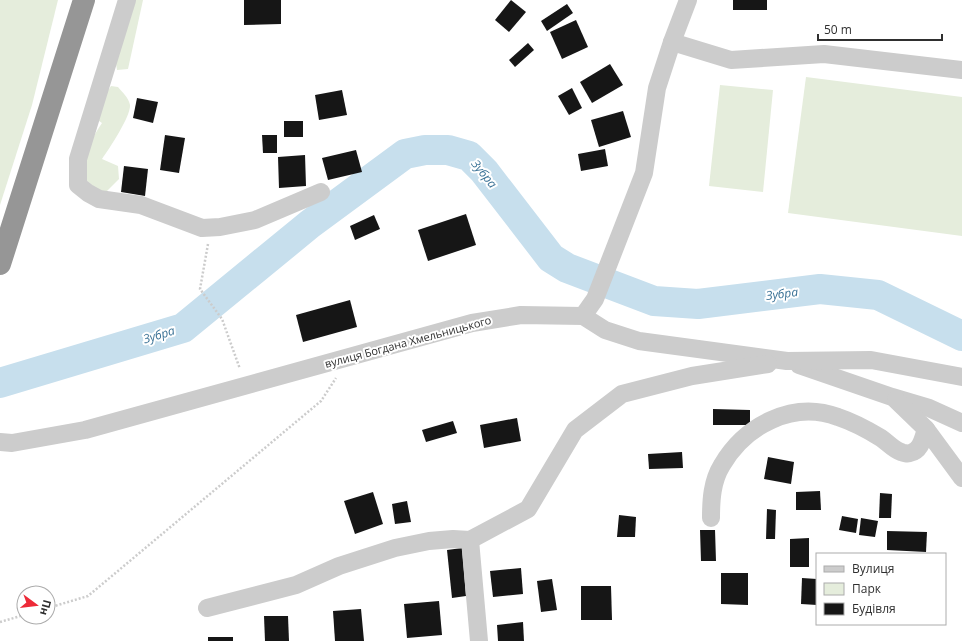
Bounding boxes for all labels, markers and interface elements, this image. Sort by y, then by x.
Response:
scale bar [818,16,942,42]
text: 50 m [824,21,852,38]
water label: Зубра [467,155,501,192]
water label: Зубра [764,283,799,304]
street label: вулиця Богдана Хмельницького [323,312,493,371]
water label: Зубра [140,322,177,348]
legend [816,553,946,625]
text: Вулиця [852,560,894,577]
text: Парк [852,580,882,597]
north arrow [16,585,56,625]
text: Пн [37,598,55,617]
text: Будівля [852,600,896,617]

